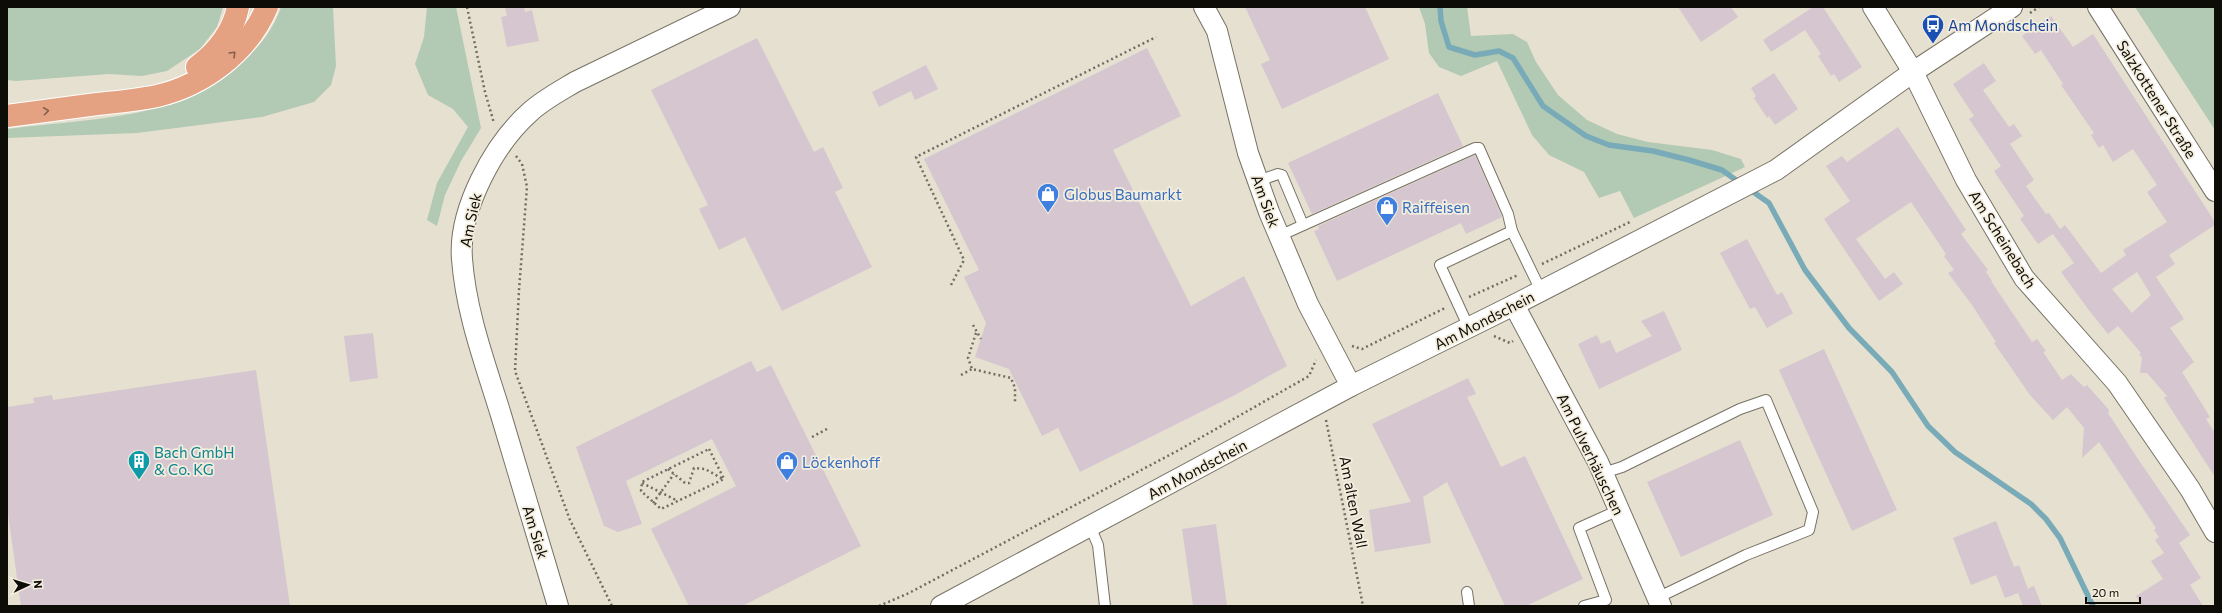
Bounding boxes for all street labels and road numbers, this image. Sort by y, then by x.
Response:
street label: Salzkottener Straße [2113,37,2201,161]
street label: Am Siek [1248,172,1284,230]
street label: Am Scheinebach [1966,187,2040,291]
street label: Am Siek [455,191,485,249]
street label: Am Mondschein [1431,287,1537,353]
street label: Am Pulverhäuschen [1554,390,1628,518]
street label: Am Mondschein [1144,435,1250,503]
street label: Am alten Wall [1336,454,1372,550]
street label: Am Siek [519,503,553,561]

